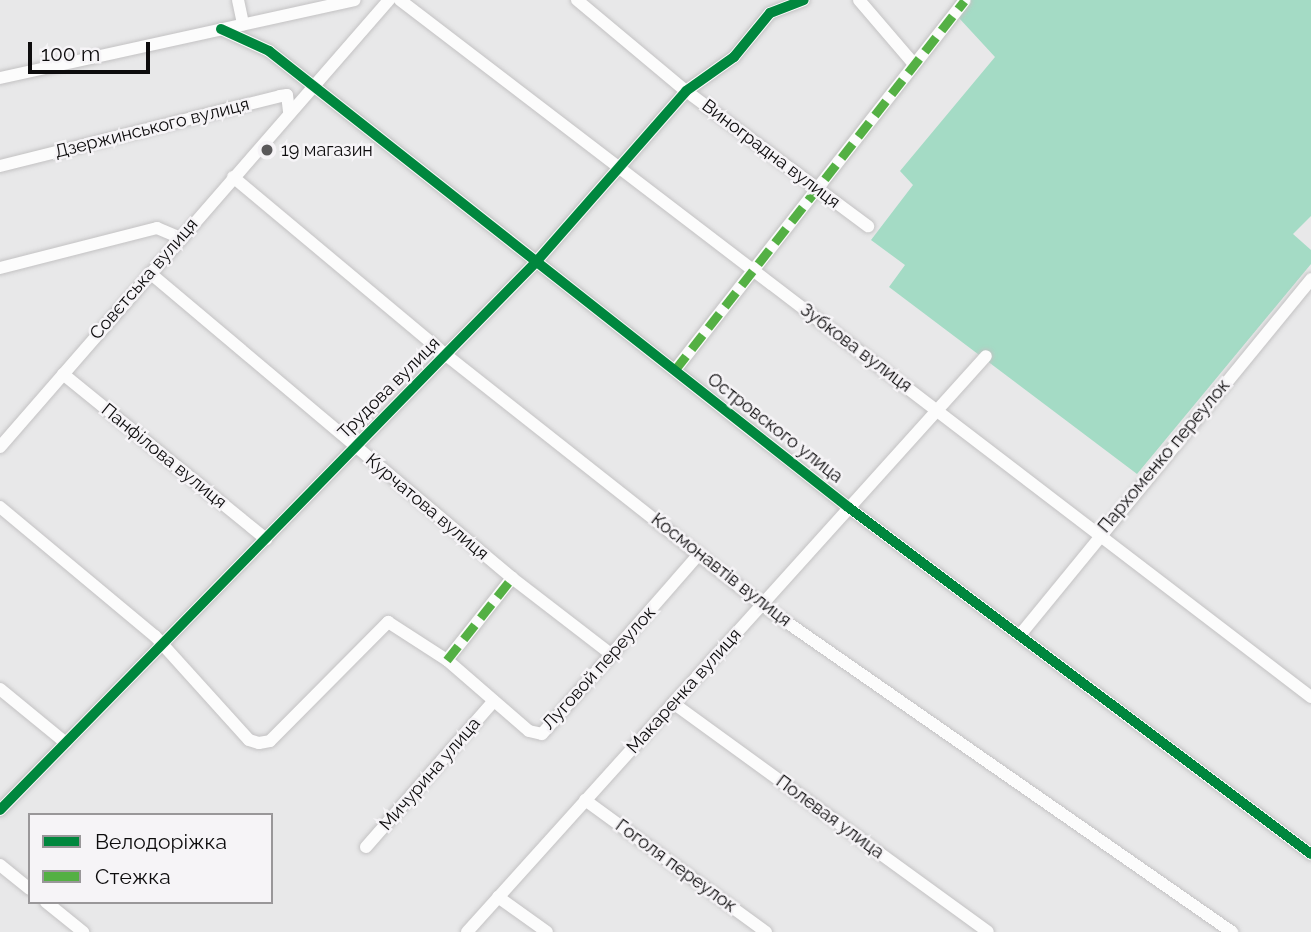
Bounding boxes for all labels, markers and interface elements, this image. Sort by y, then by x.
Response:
scale bar [32,28,154,72]
text: 100 m [41,41,100,66]
street label: Дзержинського вулиця [52,93,252,163]
street label: Виноградна вулиця [698,95,844,213]
place label: 19 магазин [281,139,373,161]
marker: 19 магазин [259,142,275,158]
street label: Совєтська вулиця [85,214,203,344]
street label: Зубкова вулиця [796,299,916,397]
street label: Трудова вулиця [334,333,444,443]
street label: Островского улица [703,368,847,488]
street label: Пархоменко переулок [1093,375,1235,537]
street label: Панфілова вулиця [97,399,231,513]
street label: Курчатова вулиця [361,449,493,565]
street label: Космонавтів вулиця [647,509,795,631]
street label: Луговой переулок [538,602,660,734]
street label: Макаренка вулиця [622,624,746,758]
street label: Мичурина улица [375,713,485,835]
street label: Полевая улица [772,770,888,864]
legend [28,813,273,904]
street label: Гоголя переулок [611,815,741,917]
text: Велодоріжка [95,829,227,854]
text: Стежка [95,864,171,889]

